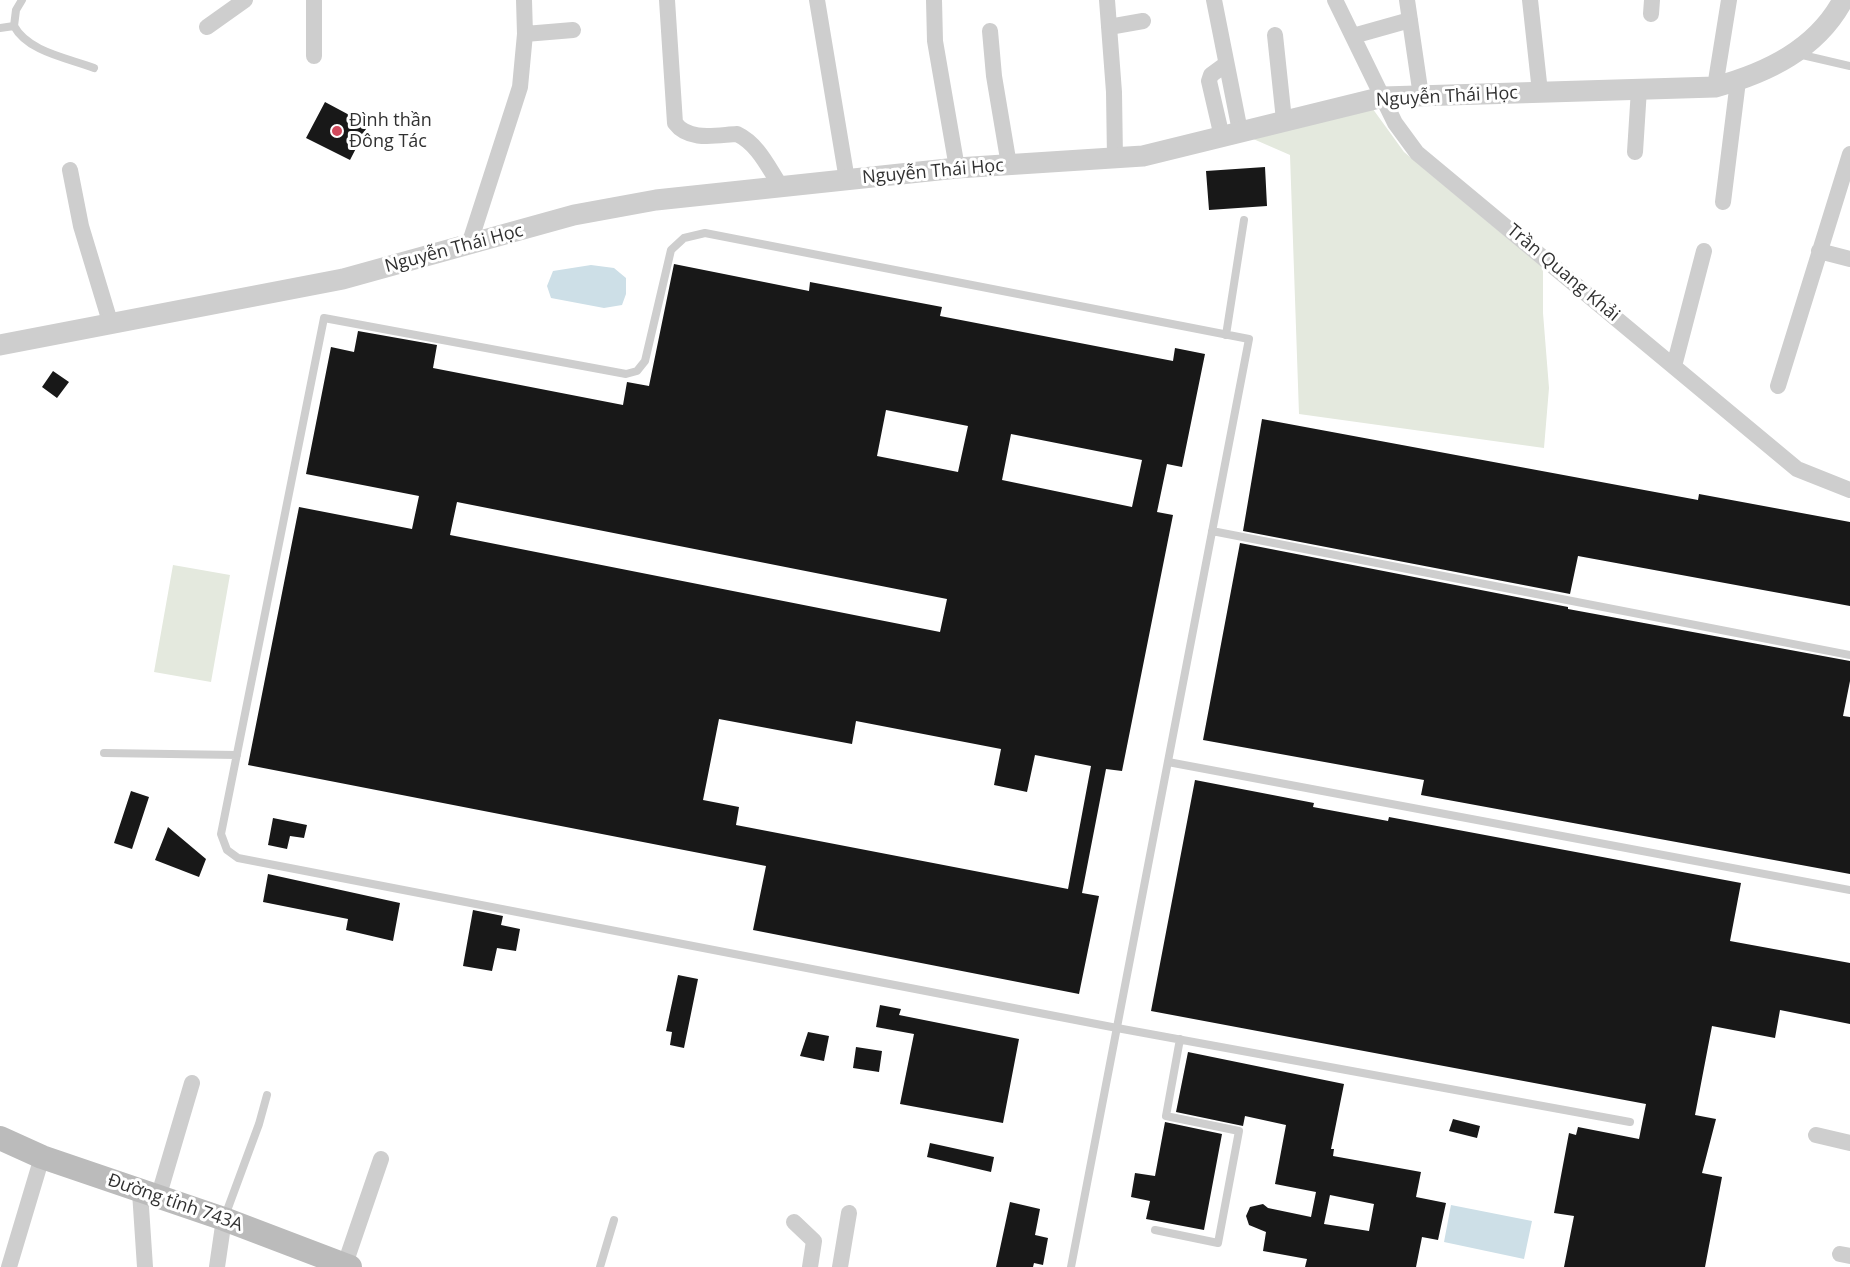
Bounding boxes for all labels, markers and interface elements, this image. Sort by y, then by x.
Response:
street label: Nguyễn Thái Học [1375,82,1519,112]
place label: Đình thần Đông Tác [349,110,432,152]
marker: Đình thần Đông Tác [330,124,344,138]
street label: Nguyễn Thái Học [861,155,1005,189]
street label: Nguyễn Thái Học [383,220,525,278]
street label: Trần Quang Khải [1502,220,1624,326]
street label: Đường tỉnh 743A [105,1170,245,1236]

